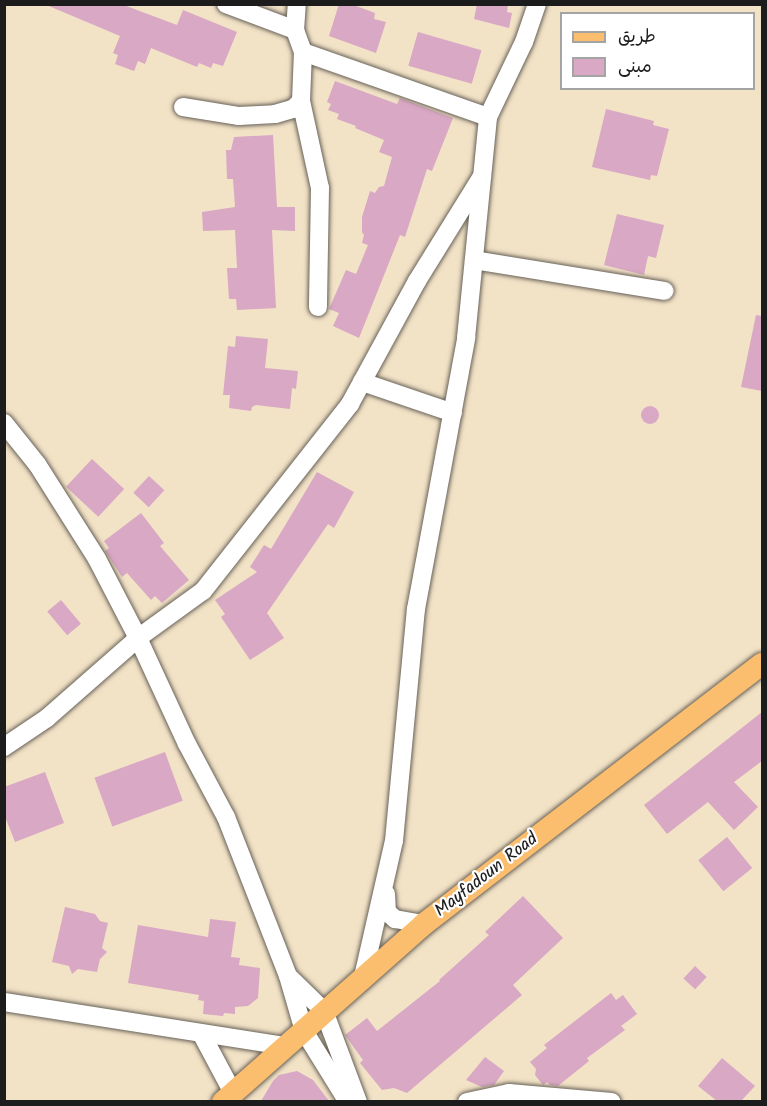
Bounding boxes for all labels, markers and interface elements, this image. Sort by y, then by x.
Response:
legend [560,12,755,90]
text: طريق [618,23,656,52]
text: مبنى [618,53,652,82]
street label: Mayfadoun Road [431,829,543,923]

